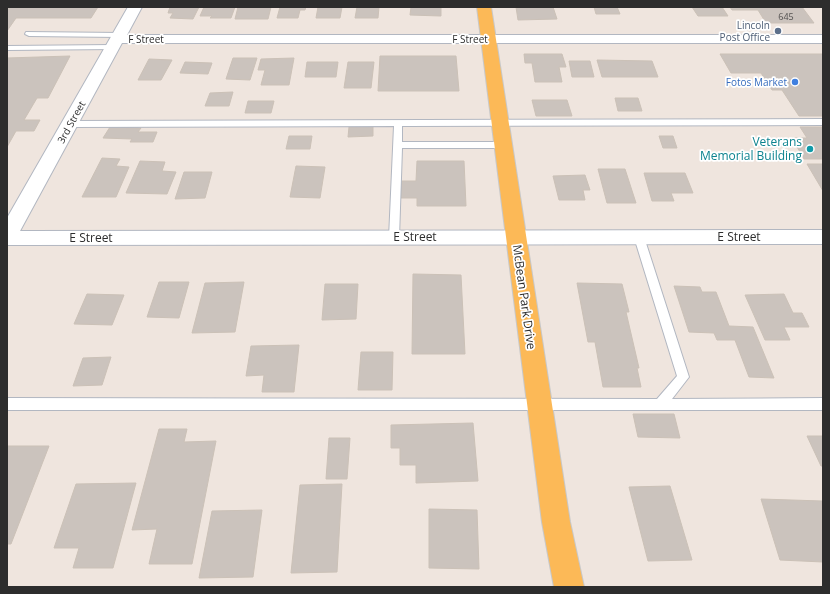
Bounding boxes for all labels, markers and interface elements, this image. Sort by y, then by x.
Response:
house number: 645 [778,10,794,23]
place label: Lincoln Post Office [720,18,770,44]
marker: Lincoln Post Office [773,26,783,36]
street label: F Street [128,32,164,46]
street label: F Street [452,32,488,46]
place label: Fotos Market [726,75,787,89]
marker: Fotos Market [790,77,800,87]
street label: 3rd Street [54,98,89,146]
place label: Veterans Memorial Building [700,133,802,164]
marker: Veterans Memorial Building [805,144,815,154]
street label: E Street [393,228,437,245]
street label: E Street [717,228,761,245]
street label: E Street [69,229,113,246]
street label: McBean Park Drive [509,243,540,351]

